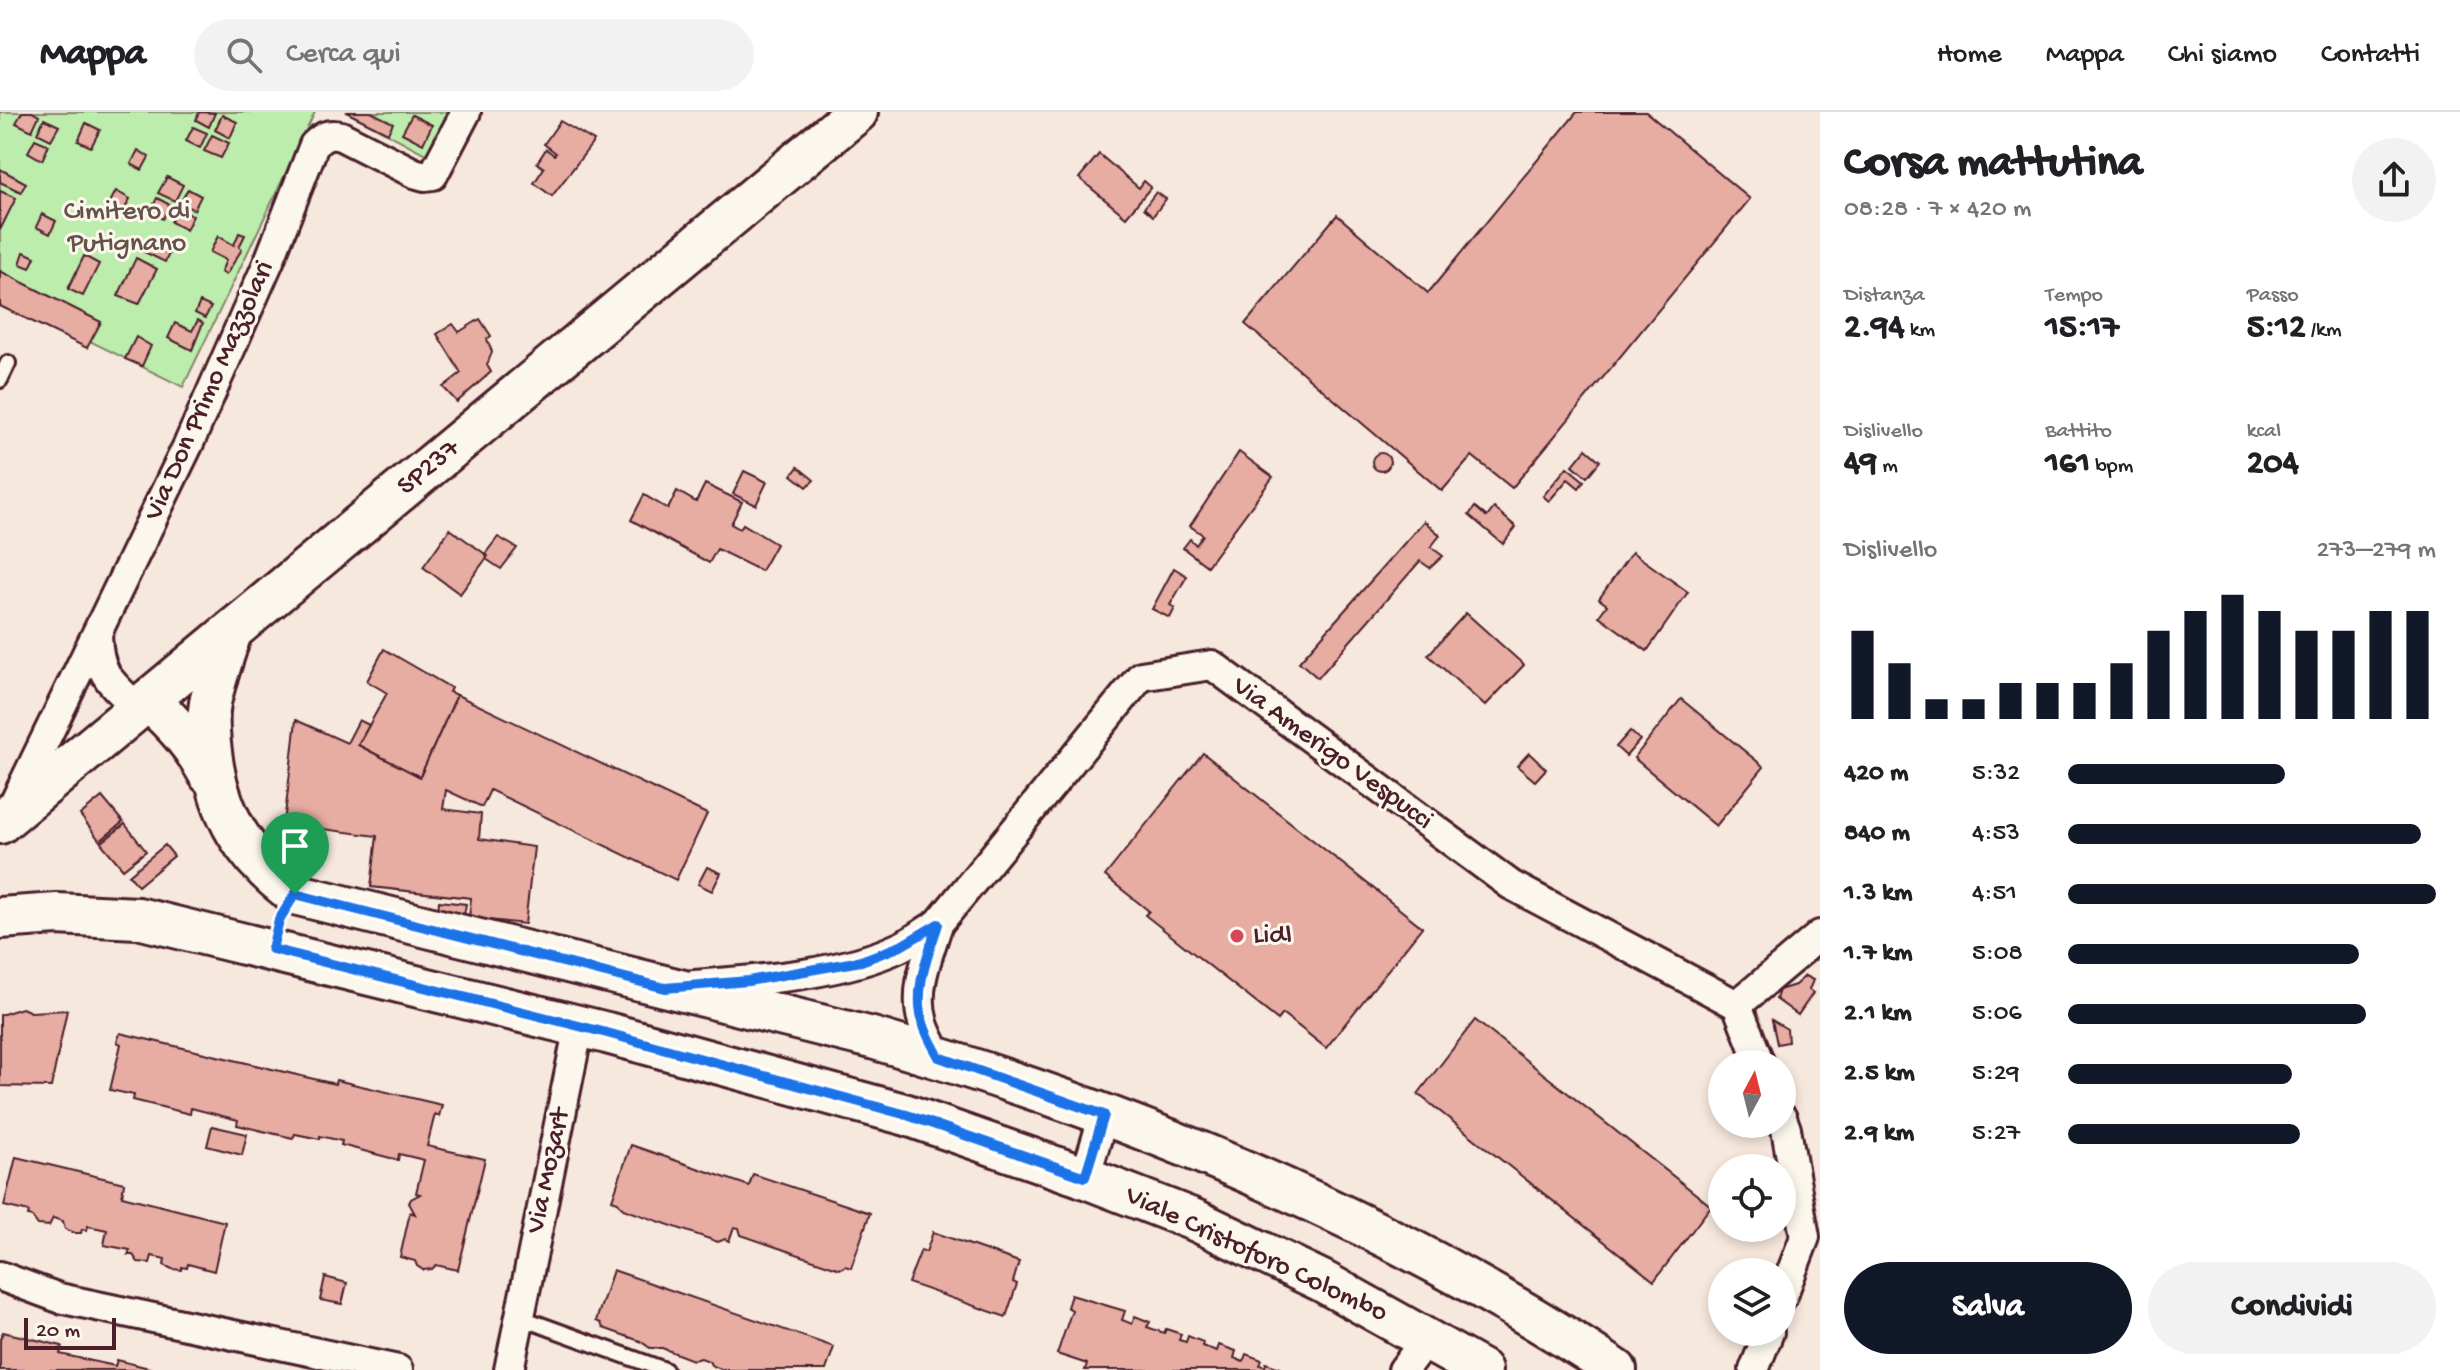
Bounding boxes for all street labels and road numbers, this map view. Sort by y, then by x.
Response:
street label: Via Don Primo Mazzolari [137,256,282,527]
street label: SP237 [391,432,468,504]
street label: Via Amerigo Vespucci [1224,670,1439,838]
street label: Via Mozart [519,1103,579,1238]
street label: Viale Cristoforo Colombo [1119,1179,1392,1330]

